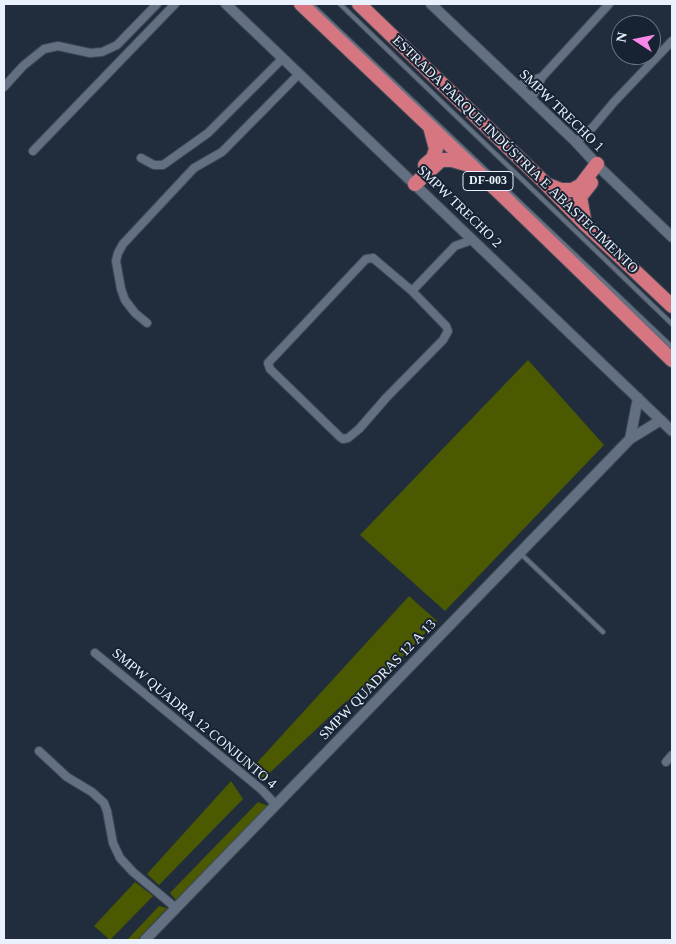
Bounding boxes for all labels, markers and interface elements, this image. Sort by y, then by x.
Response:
north arrow [611,15,661,65]
street label: ESTRADA PARQUE INDÚSTRIA E ABASTECIMENTO [389,33,641,277]
street label: SMPW TRECHO 1 [515,66,607,156]
street label: SMPW TRECHO 2 [413,162,505,252]
road number: DF-003 [463,172,513,190]
street label: SMPW QUADRAS 12 A 13 [316,616,440,744]
street label: SMPW QUADRA 12 CONJUNTO 4 [108,645,280,793]

